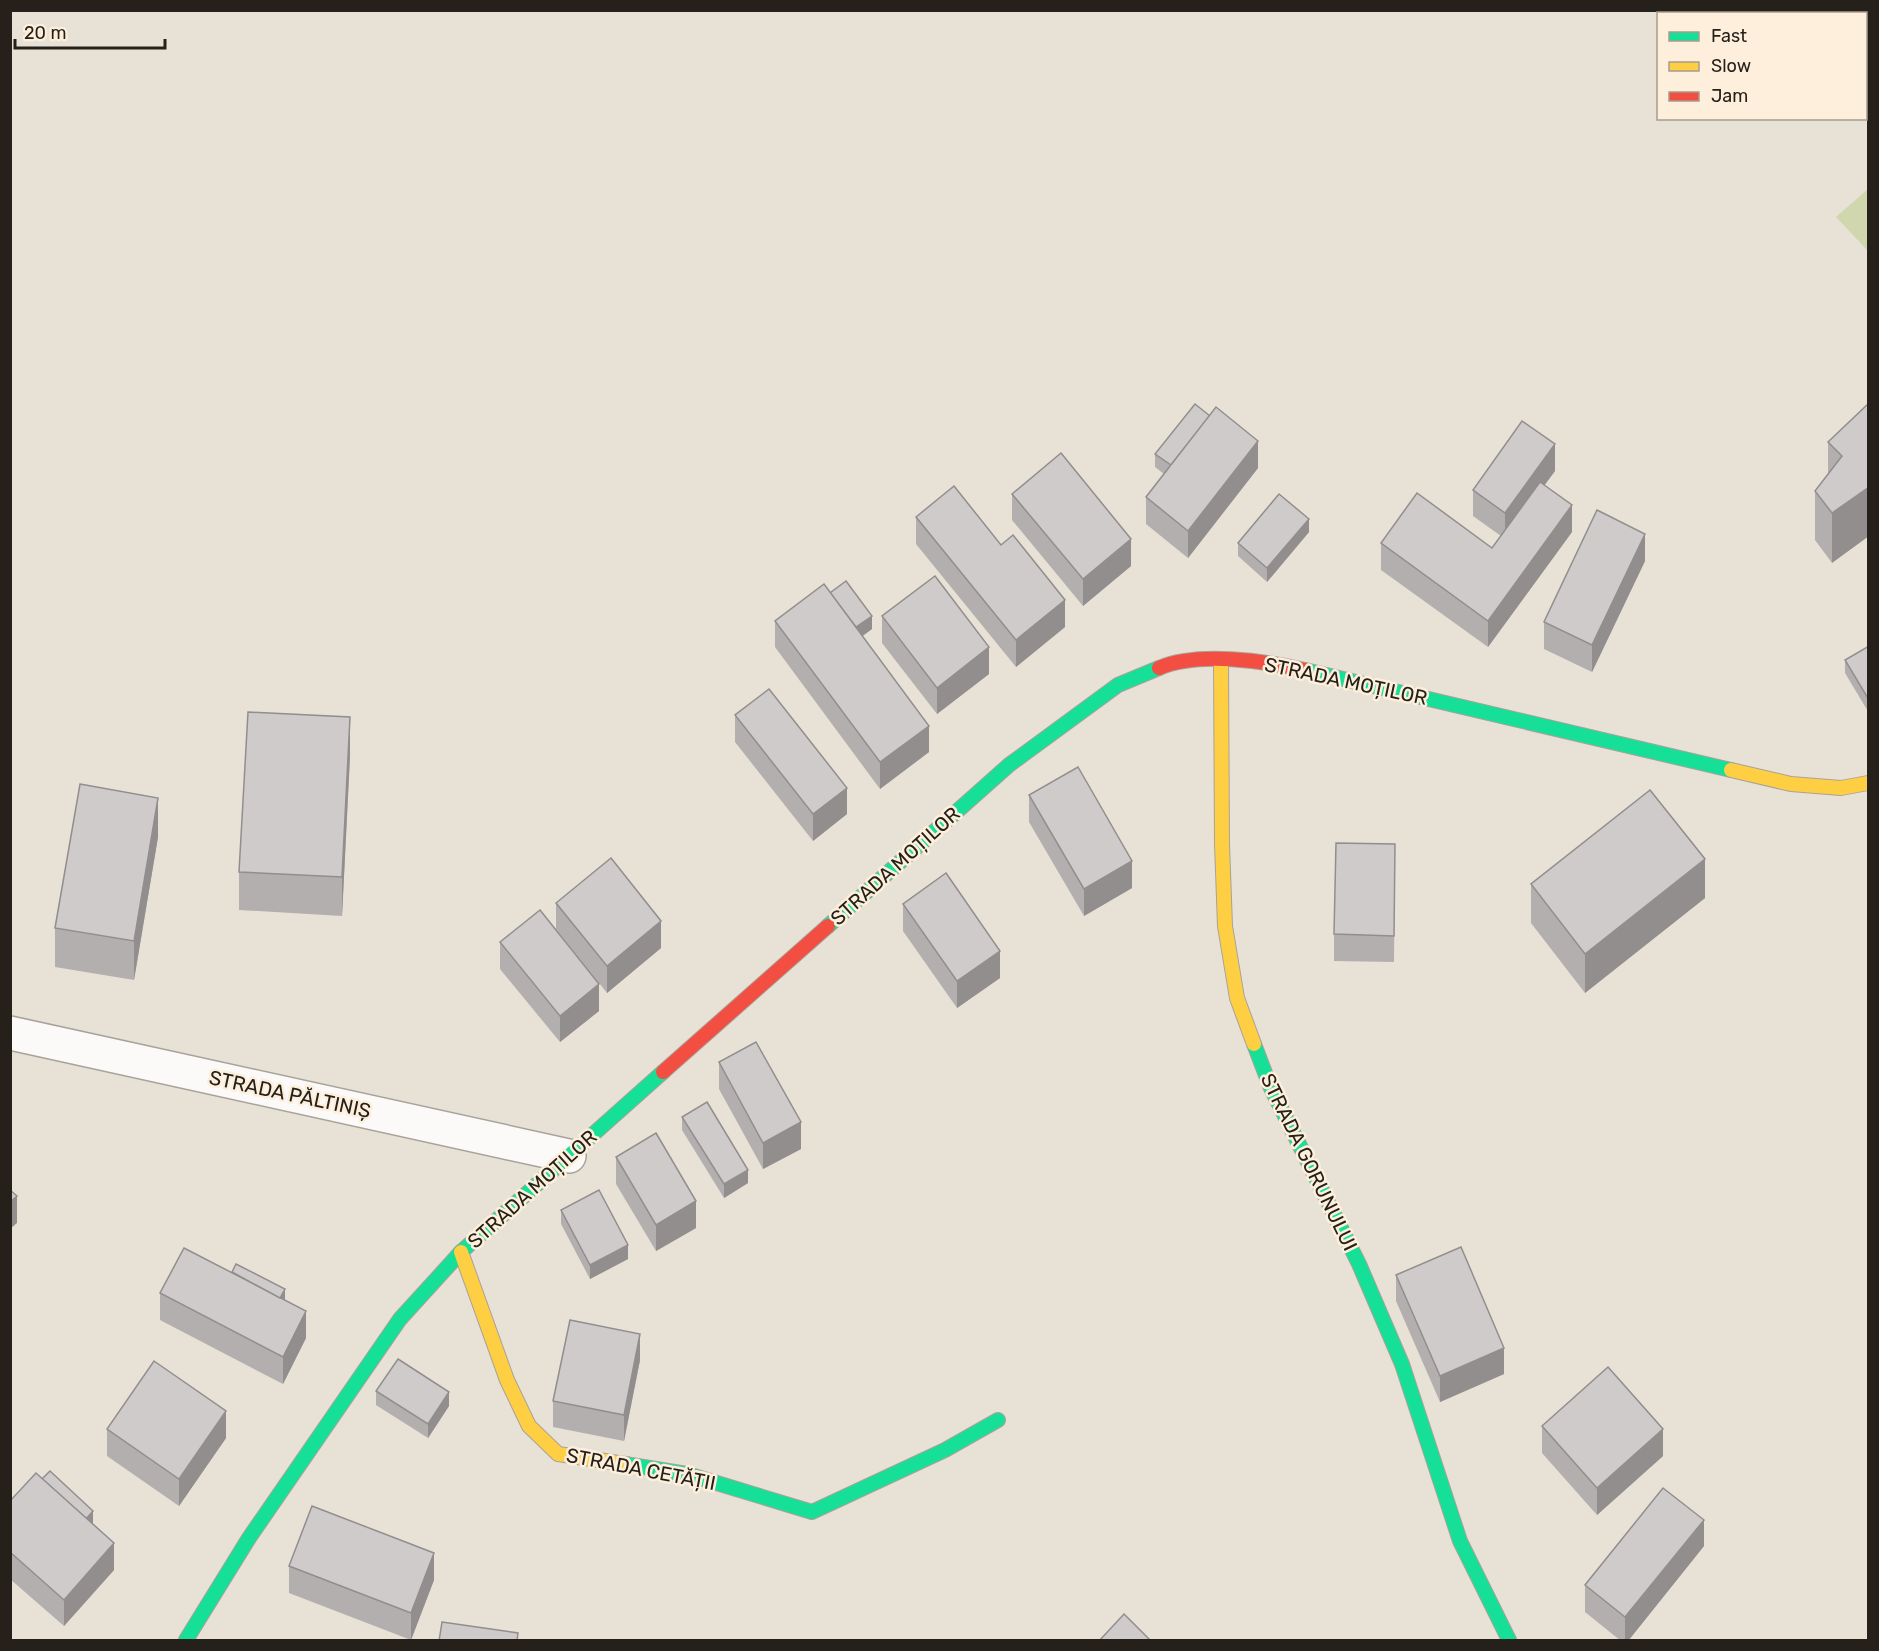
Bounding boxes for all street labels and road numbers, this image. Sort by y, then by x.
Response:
street label: STRADA MOȚILOR [1263,652,1429,710]
street label: STRADA MOȚILOR [825,802,965,930]
street label: STRADA PĂLTINIȘ [207,1065,373,1123]
street label: STRADA GORUNULUI [1256,1069,1362,1255]
street label: STRADA MOȚILOR [462,1125,602,1253]
street label: STRADA CETĂȚII [564,1443,718,1495]

